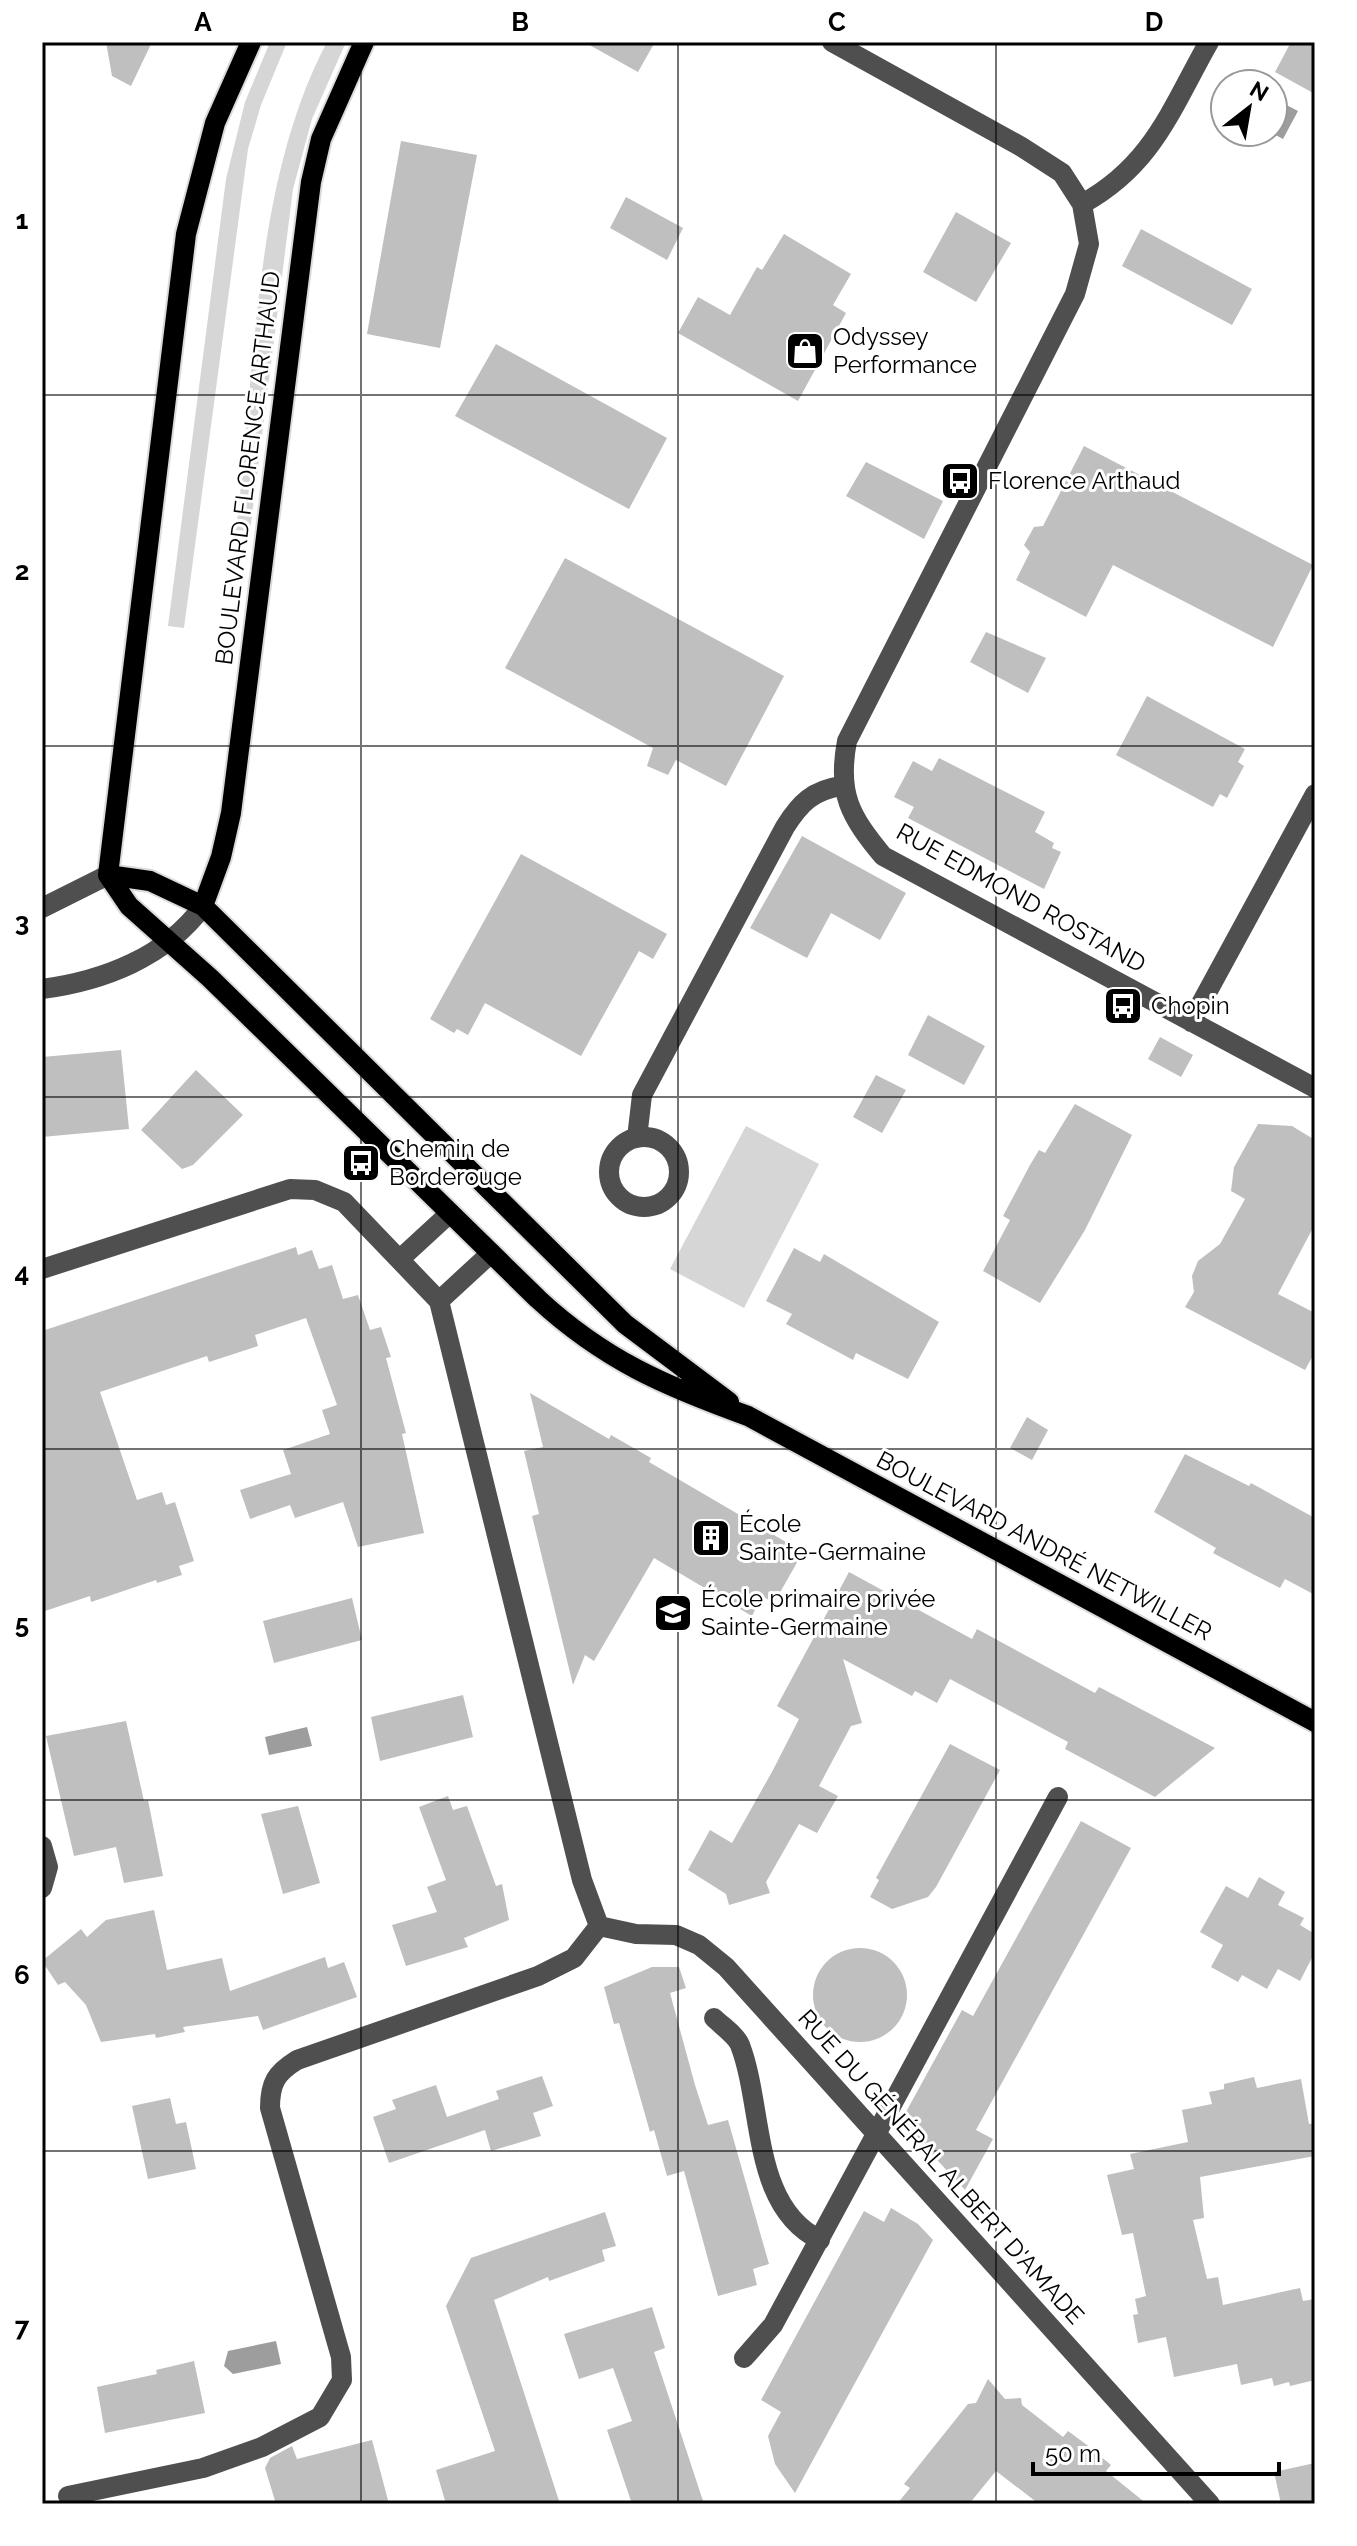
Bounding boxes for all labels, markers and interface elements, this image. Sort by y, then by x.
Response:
text: A [194,7,212,37]
text: B [511,7,529,37]
text: C [828,7,846,37]
text: D [1145,7,1163,37]
north arrow [1209,68,1289,148]
text: N [1245,75,1273,106]
text: 1 [16,205,29,235]
street label: BOULEVARD FLORENCE ARTHAUD [209,269,286,666]
place label: Odyssey Performance [833,322,977,379]
shop icon: Odyssey Performance [784,330,826,372]
bus stop icon: Florence Arthaud [939,460,981,502]
place label: Florence Arthaud [988,466,1181,495]
text: 2 [15,556,29,586]
street label: RUE EDMOND ROSTAND [892,817,1151,978]
text: 3 [15,907,29,937]
bus stop icon: Chopin [1102,985,1144,1027]
place label: Chopin [1151,991,1230,1020]
place label: Chemin de Borderouge [389,1134,522,1191]
bus stop icon: Chemin de Borderouge [340,1142,382,1184]
text: 4 [15,1258,29,1288]
street label: BOULEVARD ANDRÉ NETWILLER [872,1445,1217,1647]
place label: École Sainte-Germaine [739,1509,926,1566]
building icon: École Sainte-Germaine [690,1517,732,1559]
place label: École primaire privée Sainte-Germaine [701,1584,935,1641]
school or university icon: École primaire privée Sainte-Germaine [652,1592,694,1634]
text: 5 [15,1609,29,1639]
text: 6 [14,1960,30,1990]
street label: RUE DU GÉNÉRAL ALBERT D'AMADE [792,2003,1090,2330]
text: 7 [15,2312,30,2342]
scale bar [1033,2426,1279,2476]
text: 50 m [1045,2439,1101,2468]

